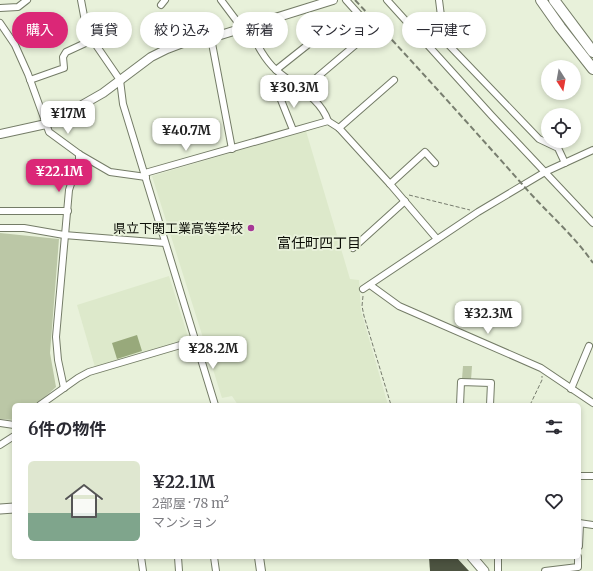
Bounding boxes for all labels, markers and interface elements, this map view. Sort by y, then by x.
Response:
chip: 購入 [12,12,68,48]
chip: 賃貸 [76,12,132,48]
chip: 絞り込み [140,12,224,48]
chip: 新着 [232,12,288,48]
chip: マンション [296,12,394,48]
chip: 一戸建て [402,12,486,48]
north arrow [541,60,581,100]
map controls [541,60,581,148]
pin: ¥30.3M [261,75,327,109]
text: ¥30.3M [269,79,319,96]
pin: ¥17M [44,101,92,135]
text: ¥17M [50,105,86,122]
button: locate [541,108,581,148]
pin: ¥40.7M [153,118,219,152]
text: ¥40.7M [161,122,211,139]
pin: ¥22.1M [26,159,92,193]
text: ¥22.1M [35,163,83,180]
place label: 県立下関工業高等学校 [113,220,243,237]
marker: 県立下関工業高等学校 [246,223,256,233]
district label: 富任町四丁目 [277,234,361,252]
pin: ¥32.3M [455,301,521,335]
text: ¥32.3M [464,305,512,322]
pin: ¥28.2M [180,336,246,370]
text: ¥28.2M [188,340,238,357]
icon: filters [543,416,565,438]
text: 6件の物件 [28,418,106,440]
text: ¥22.1M [152,471,215,493]
icon: home [60,477,108,525]
icon: heart [543,490,565,512]
text: 2部屋 · 78 m² [152,495,229,512]
text: マンション [152,514,217,531]

